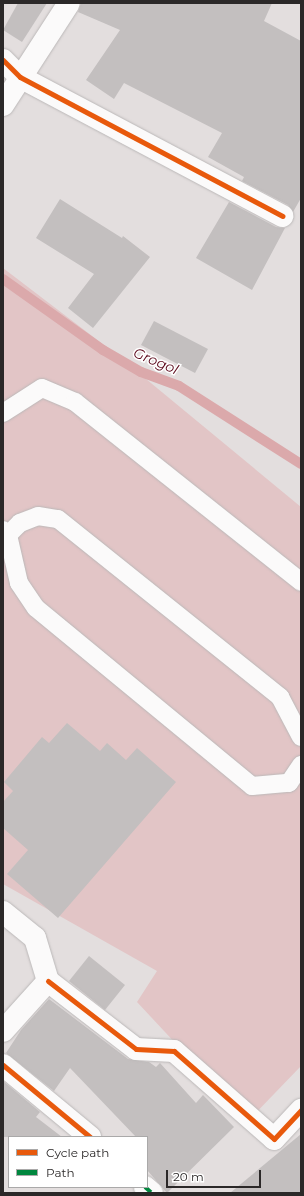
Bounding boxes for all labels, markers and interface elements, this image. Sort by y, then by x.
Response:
water label: Grogol [131,344,181,378]
legend [8,1136,148,1188]
text: Cycle path [46,1145,109,1160]
scale bar [168,1162,263,1188]
text: Path [46,1165,75,1180]
text: 20 m [173,1169,204,1184]

